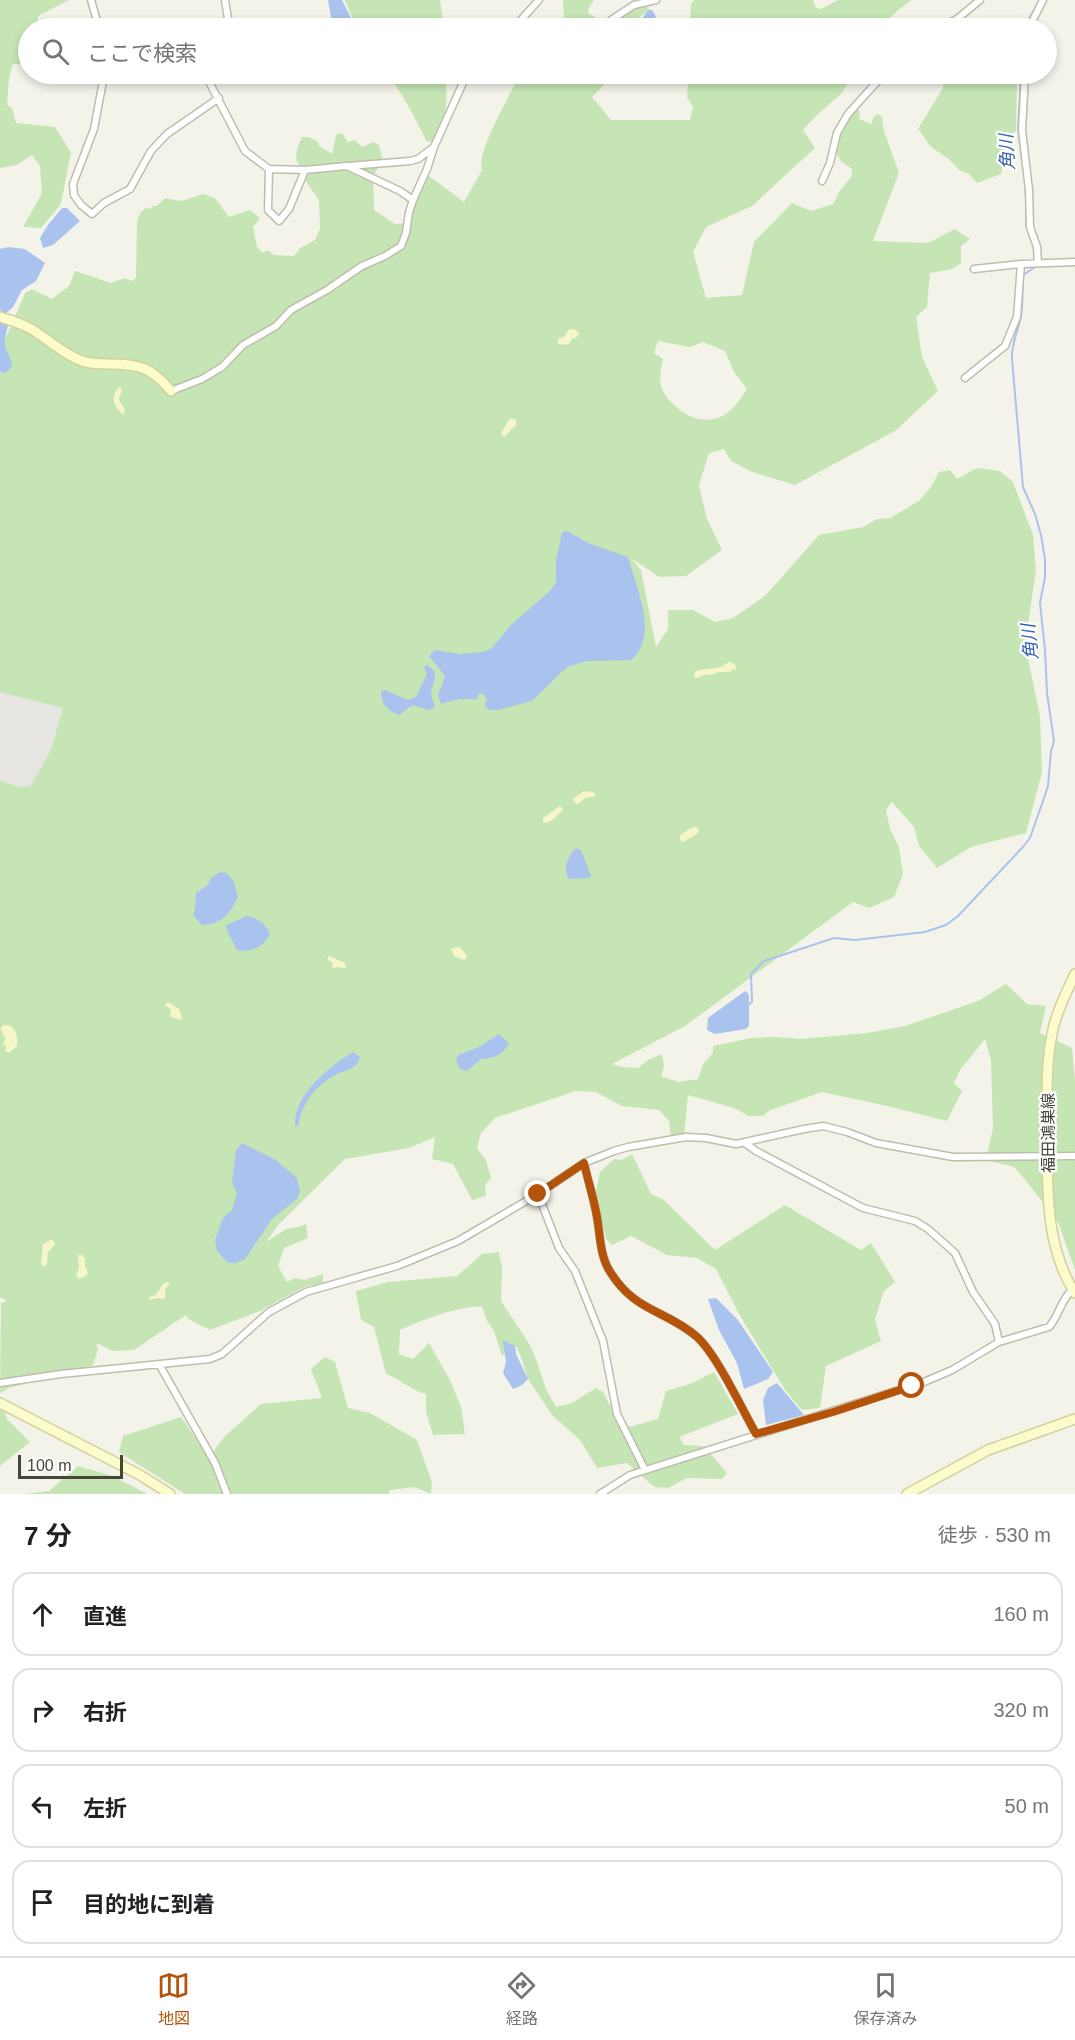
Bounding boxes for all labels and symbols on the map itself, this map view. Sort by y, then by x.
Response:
water label: 角川 [996,132,1018,170]
water label: 角川 [1018,621,1042,661]
street label: 福田鴻巣線 [1040,1093,1057,1173]
route end [524,1180,550,1206]
route start [898,1372,924,1398]
scale bar [18,1452,123,1480]

